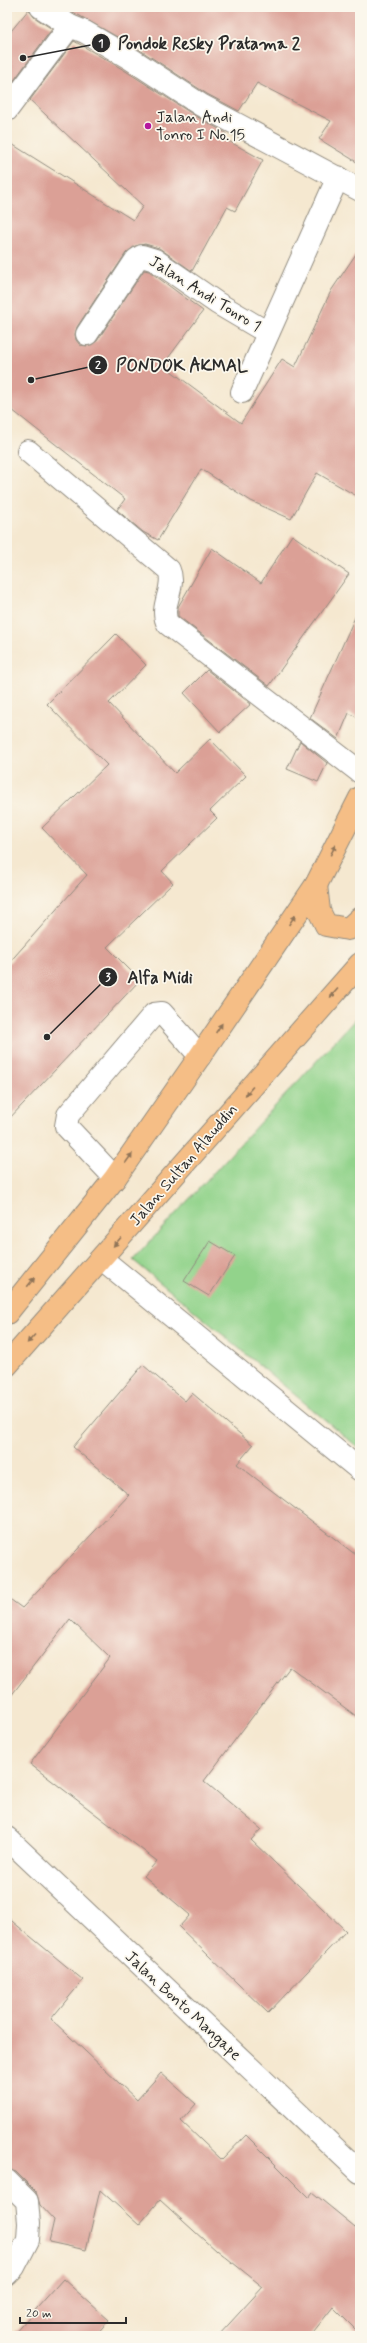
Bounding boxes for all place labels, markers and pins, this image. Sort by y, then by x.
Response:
callout: Pondok Resky Pratama 2 [91,29,306,58]
place label: Jalan Andi Tonro I No.15 [156,107,245,146]
marker: Jalan Andi Tonro I No.15 [143,121,153,131]
callout: PONDOK AKMAL [88,350,257,379]
callout: Alfa Midi [98,962,201,991]

